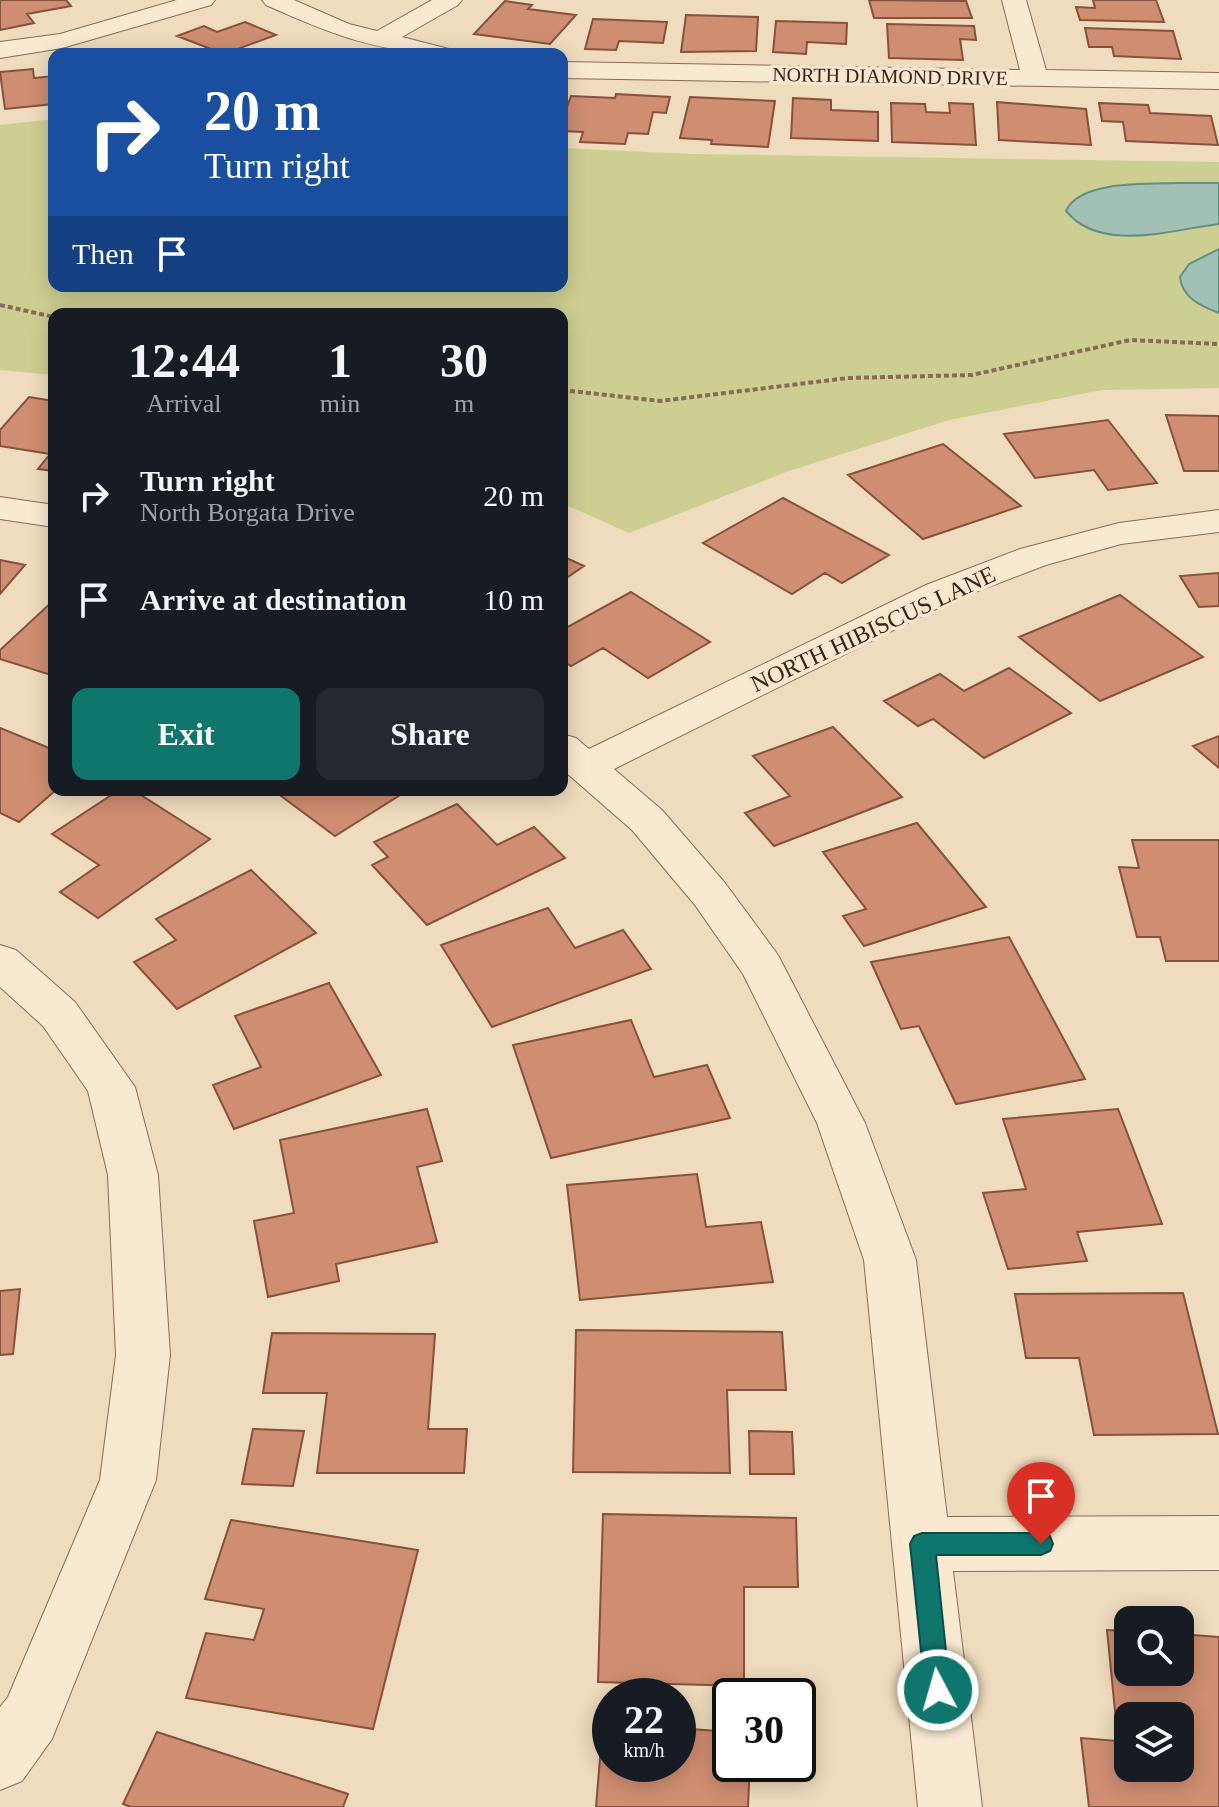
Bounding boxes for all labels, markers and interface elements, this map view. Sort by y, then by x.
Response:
street label: NORTH DIAMOND DRIVE [772,63,1008,89]
icon: right [72,80,176,184]
text: 20 m [204,80,321,142]
text: Turn right [204,146,350,186]
icon: arrive [150,232,194,276]
text: Then [72,237,134,270]
text: 12:44 [128,334,240,387]
text: 1 [328,334,352,387]
text: 30 [440,334,488,387]
text: Arrival [146,389,221,418]
text: min [320,389,360,418]
text: m [454,389,474,418]
text: Turn right [140,464,275,497]
icon: right [72,474,116,518]
text: 20 m [483,479,544,512]
text: North Borgata Drive [140,498,355,527]
street label: NORTH HIBISCUS LANE [747,561,999,697]
icon: arrive [72,578,116,622]
text: Arrive at destination [140,583,407,616]
text: 10 m [483,583,544,616]
button: Exit [72,688,300,780]
button: Share [316,688,544,780]
pin [1007,1462,1075,1544]
icon: arrive [1019,1474,1063,1518]
map controls [1114,1606,1194,1782]
button: search [1114,1606,1194,1686]
position arrow [896,1648,980,1732]
speed limit sign: 30 [712,1678,816,1782]
text: 22 [624,1697,664,1742]
button: layers [1114,1702,1194,1782]
text: km/h [623,1739,665,1761]

